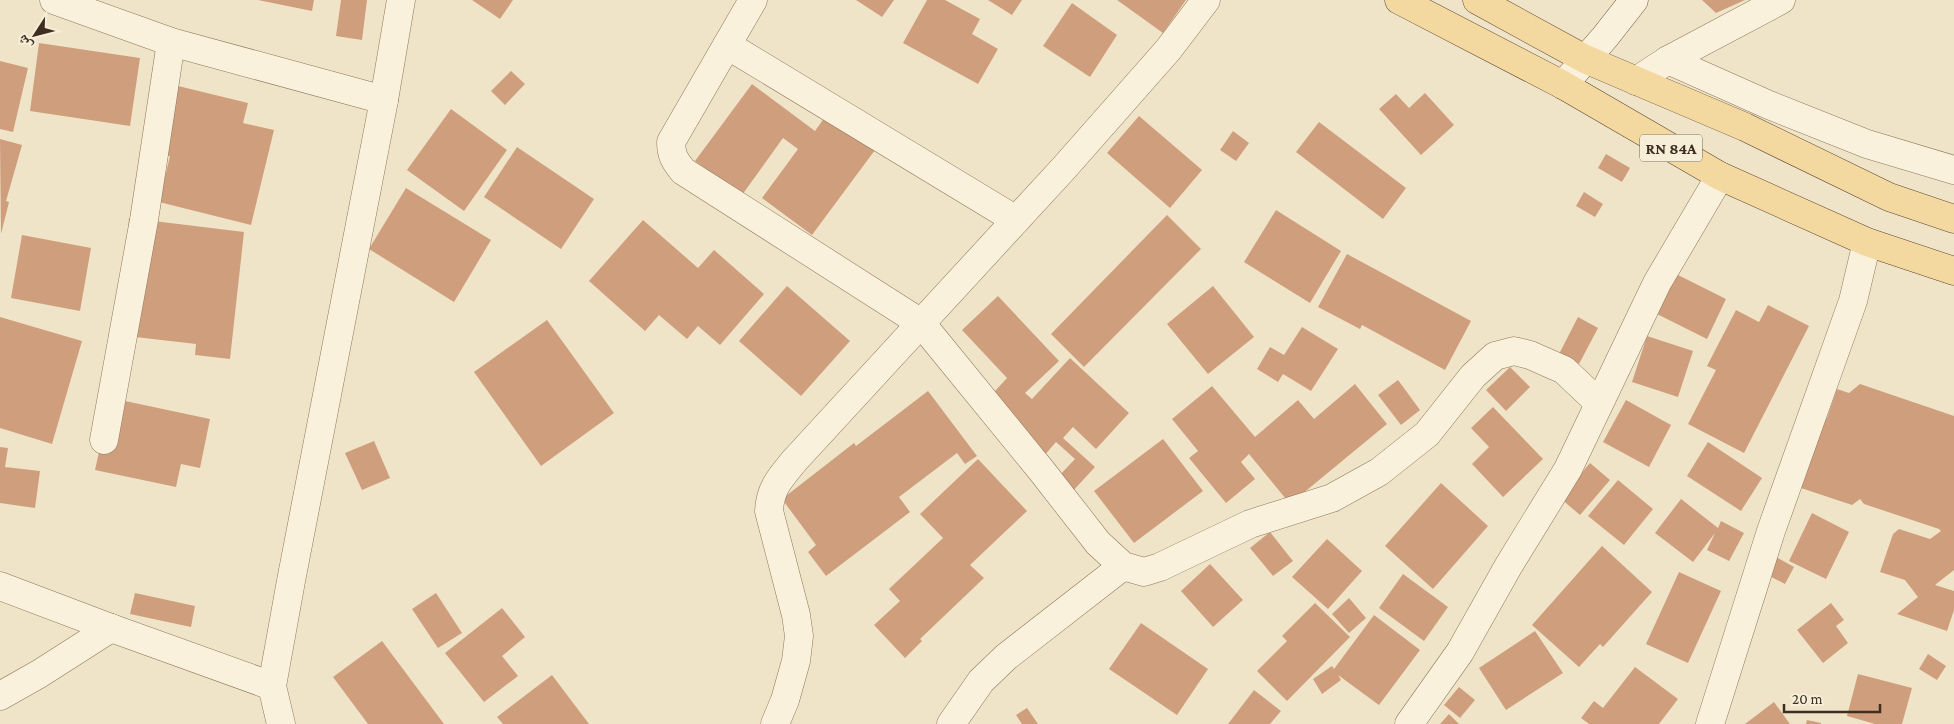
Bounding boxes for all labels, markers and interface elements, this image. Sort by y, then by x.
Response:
north arrow [10,10,60,60]
text: ش [14,31,36,53]
road number: RN 84A [1640,134,1702,162]
scale bar [1784,682,1880,714]
text: 20 m [1792,691,1823,707]

